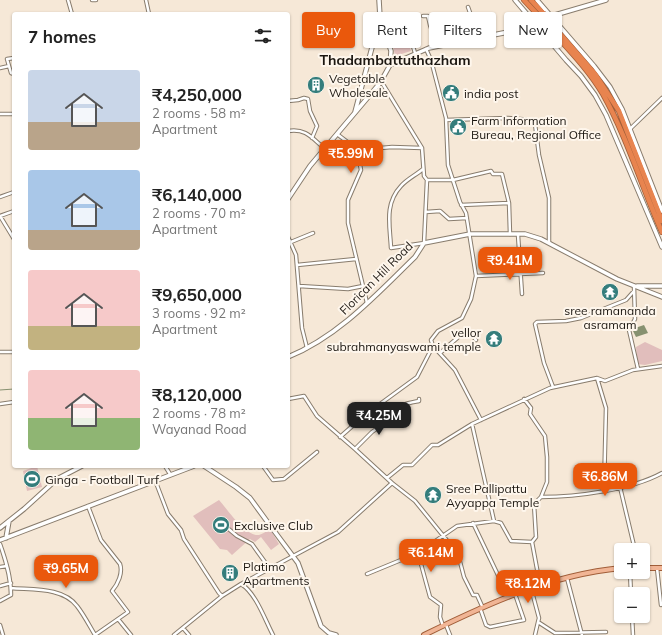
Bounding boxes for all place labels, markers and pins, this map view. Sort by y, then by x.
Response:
place label: Vegetable Wholesale [329,71,388,100]
building icon: Vegetable Wholesale [306,75,326,95]
public building icon: india post [441,83,461,103]
place label: india post [464,86,518,101]
place label: Farm Information Bureau, Regional Office [471,113,601,142]
public building icon: Farm Information Bureau, Regional Office [448,117,468,137]
pin: ₹5.99M [318,140,384,174]
pin: ₹9.41M [477,247,543,281]
temple icon: sree ramananda asramam [600,282,620,302]
place label: sree ramananda asramam [564,303,656,332]
place label: vellor subrahmanyaswami temple [327,325,482,354]
temple icon: vellor subrahmanyaswami temple [484,329,504,349]
pin: ₹4.25M [346,402,412,436]
pin: ₹6.86M [572,463,638,497]
sports icon: Ginga - Football Turf [22,469,42,489]
place label: Ginga - Football Turf [45,472,160,487]
place label: Sree Pallipattu Ayyappa Temple [446,481,539,510]
temple icon: Sree Pallipattu Ayyappa Temple [423,485,443,505]
sports icon: Exclusive Club [211,515,231,535]
place label: Exclusive Club [234,518,313,533]
pin: ₹6.14M [398,539,464,573]
pin: ₹9.65M [33,555,99,589]
place label: Platimo Apartments [243,559,309,588]
building icon: Platimo Apartments [220,563,240,583]
pin: ₹8.12M [495,570,561,604]

